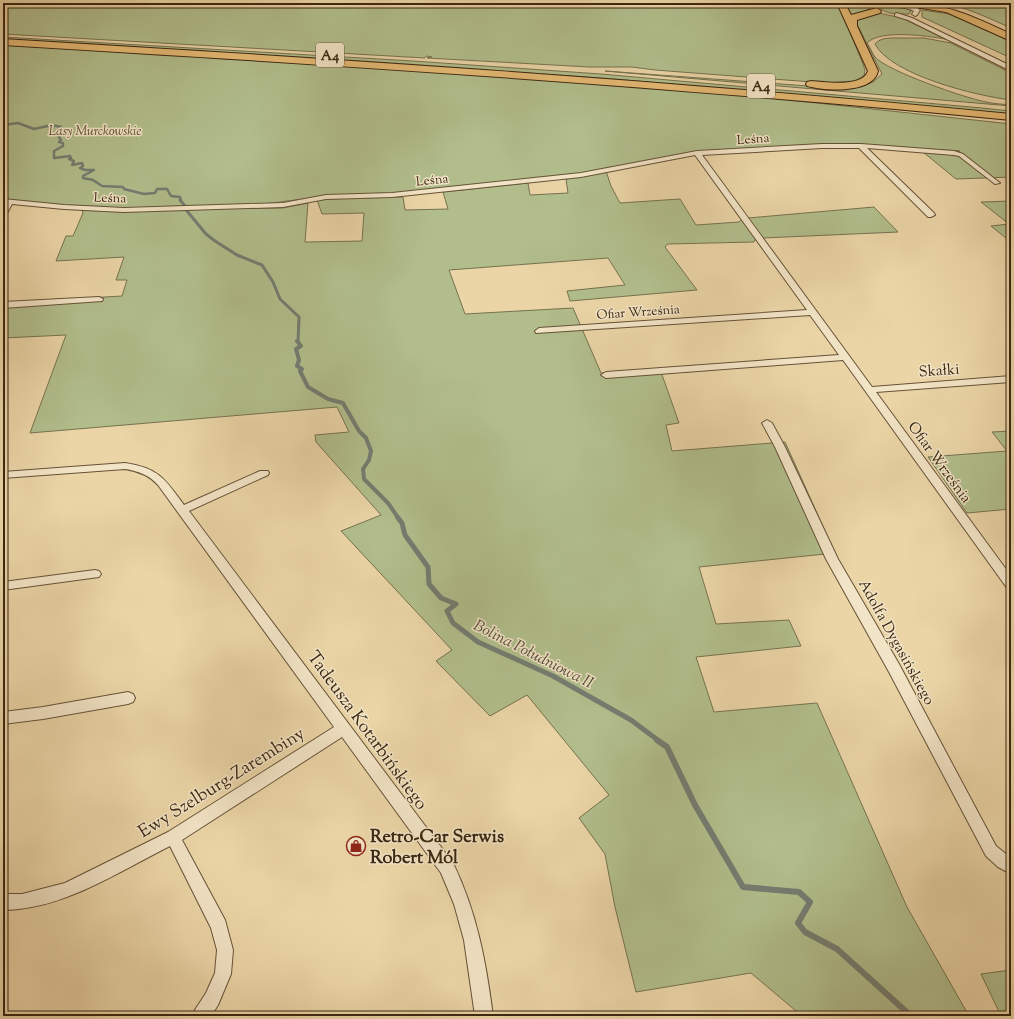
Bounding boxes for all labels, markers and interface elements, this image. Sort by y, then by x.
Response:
road number: A4 [316,43,344,67]
road number: A4 [747,74,775,98]
park label: Lasy Murckowskie [48,123,142,141]
street label: Leśna [736,130,770,150]
street label: Leśna [415,170,449,192]
street label: Leśna [93,189,127,209]
street label: Ofiar Września [596,301,680,325]
street label: Skałki [918,360,960,383]
street label: Ofiar Września [902,418,976,508]
street label: Adolfa Dygasińskiego [852,576,939,709]
water label: Bolina Południowa II [469,615,597,695]
street label: Tadeusza Kotarbińskiego [300,646,433,816]
street label: Ewy Szelburg-Zarembiny [134,722,310,846]
place label: Retro-Car Serwis Robert Mól [370,825,504,872]
shop icon: Retro-Car Serwis Robert Mól [345,835,367,857]

